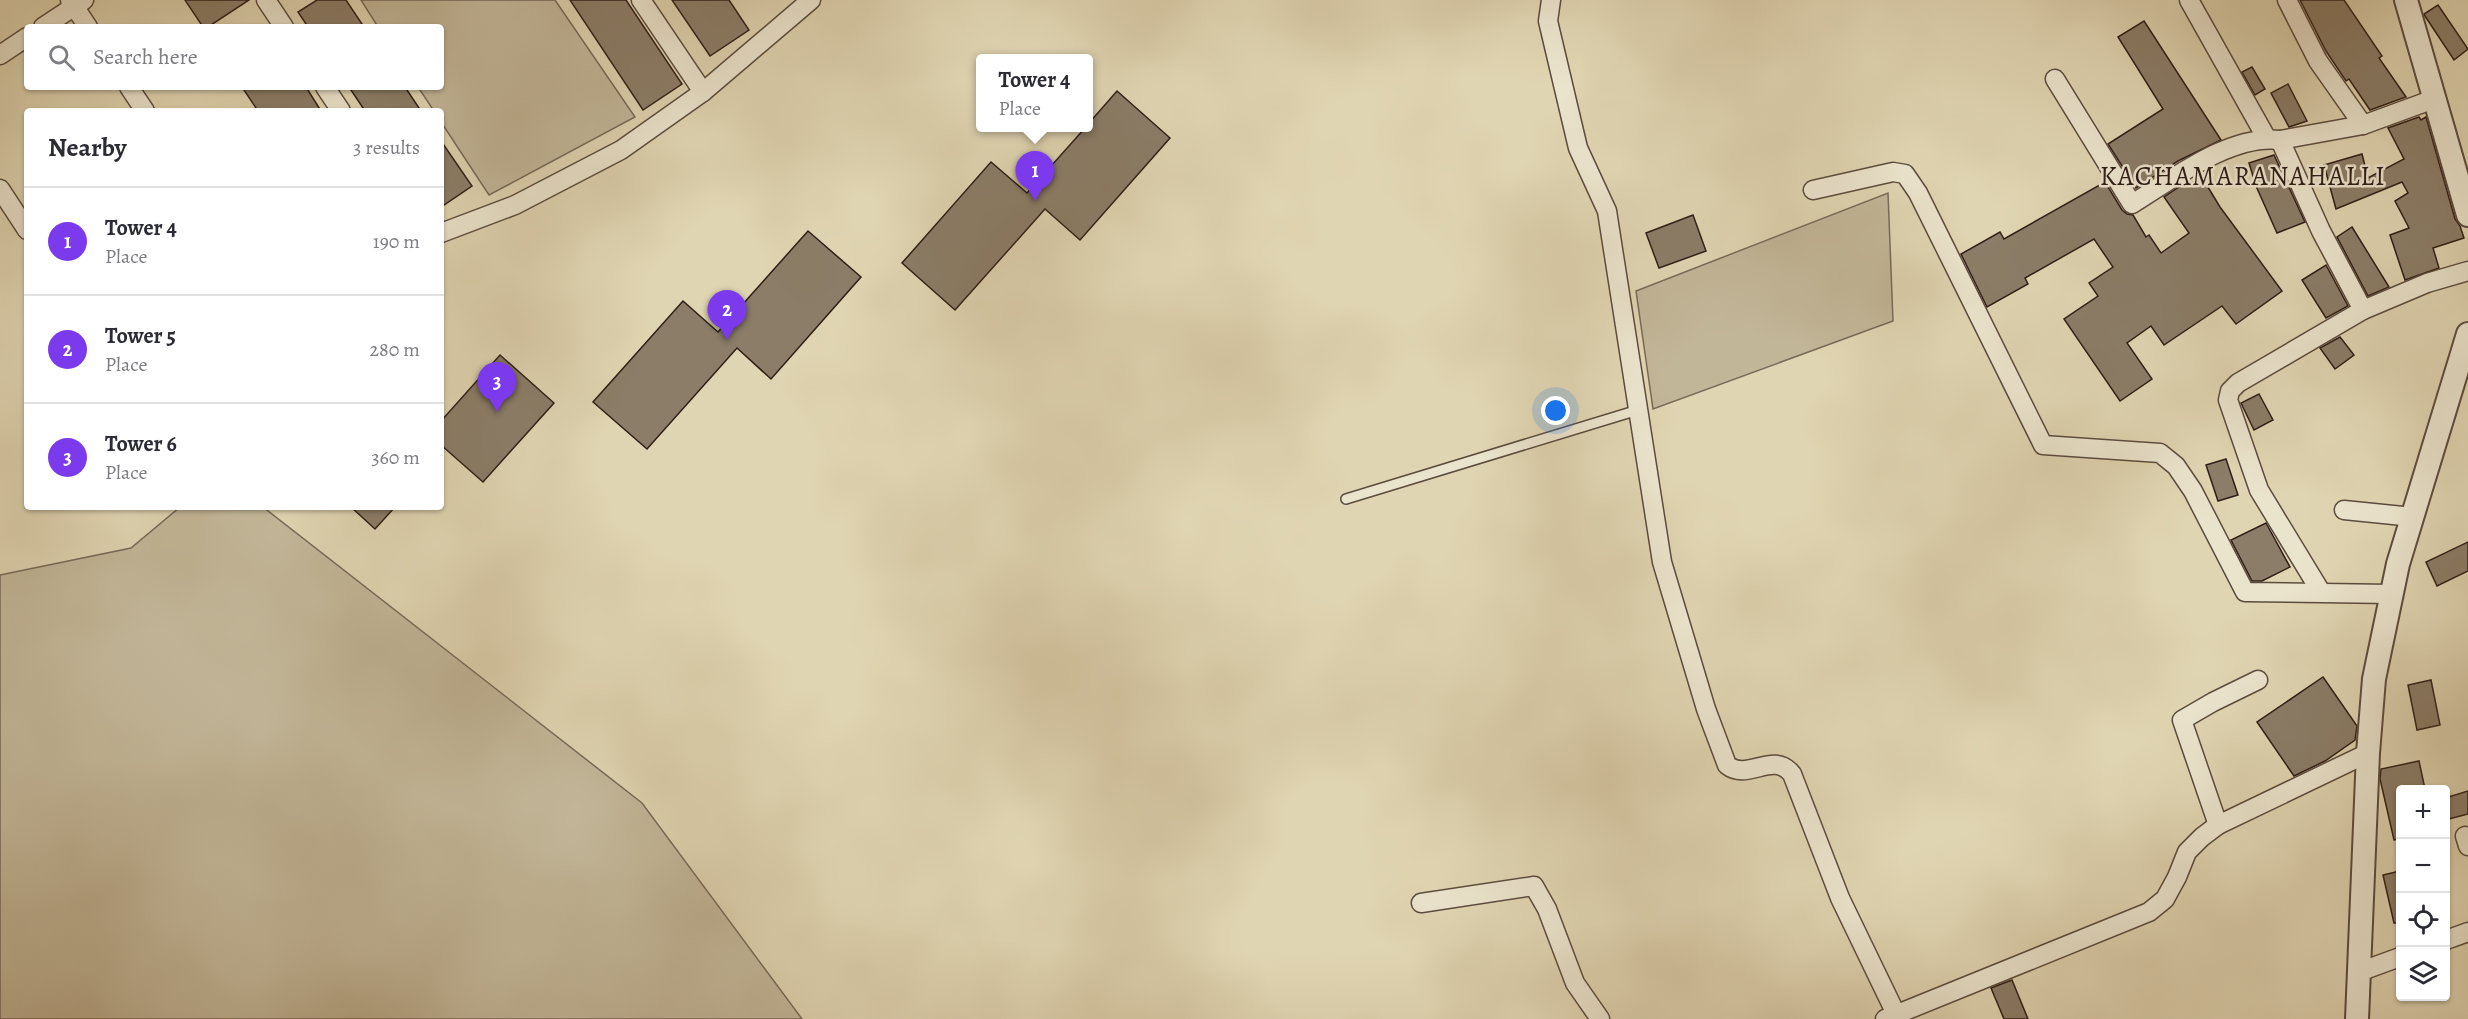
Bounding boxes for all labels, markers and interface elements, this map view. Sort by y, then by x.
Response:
search box [24,24,444,90]
icon: search [45,41,78,74]
text: Search here [93,42,198,72]
popup [976,54,1093,132]
text: Tower 4 [999,65,1070,95]
text: Place [999,95,1041,122]
text: Nearby [48,130,127,165]
text: 3 results [353,134,420,161]
pin: 1 [1016,152,1054,201]
district label: KACHAMARANAHALLI [2100,158,2386,194]
text: Tower 4 [105,213,177,243]
text: 1 [64,228,71,255]
text: 190 m [373,228,420,255]
text: Place [105,243,147,270]
pin: 2 [708,290,746,340]
text: Tower 5 [105,321,176,351]
text: 2 [63,336,72,363]
text: 280 m [370,336,420,363]
text: Place [105,351,147,378]
pin: 3 [478,362,516,412]
your location [1541,396,1570,425]
text: Tower 6 [105,429,177,459]
text: 3 [63,444,72,471]
text: 360 m [371,444,420,471]
text: Place [105,459,147,486]
map controls [2396,785,2450,1001]
button: + [2396,785,2450,839]
button: − [2396,839,2450,893]
button: locate [2396,893,2450,947]
button: layers [2396,947,2450,1001]

